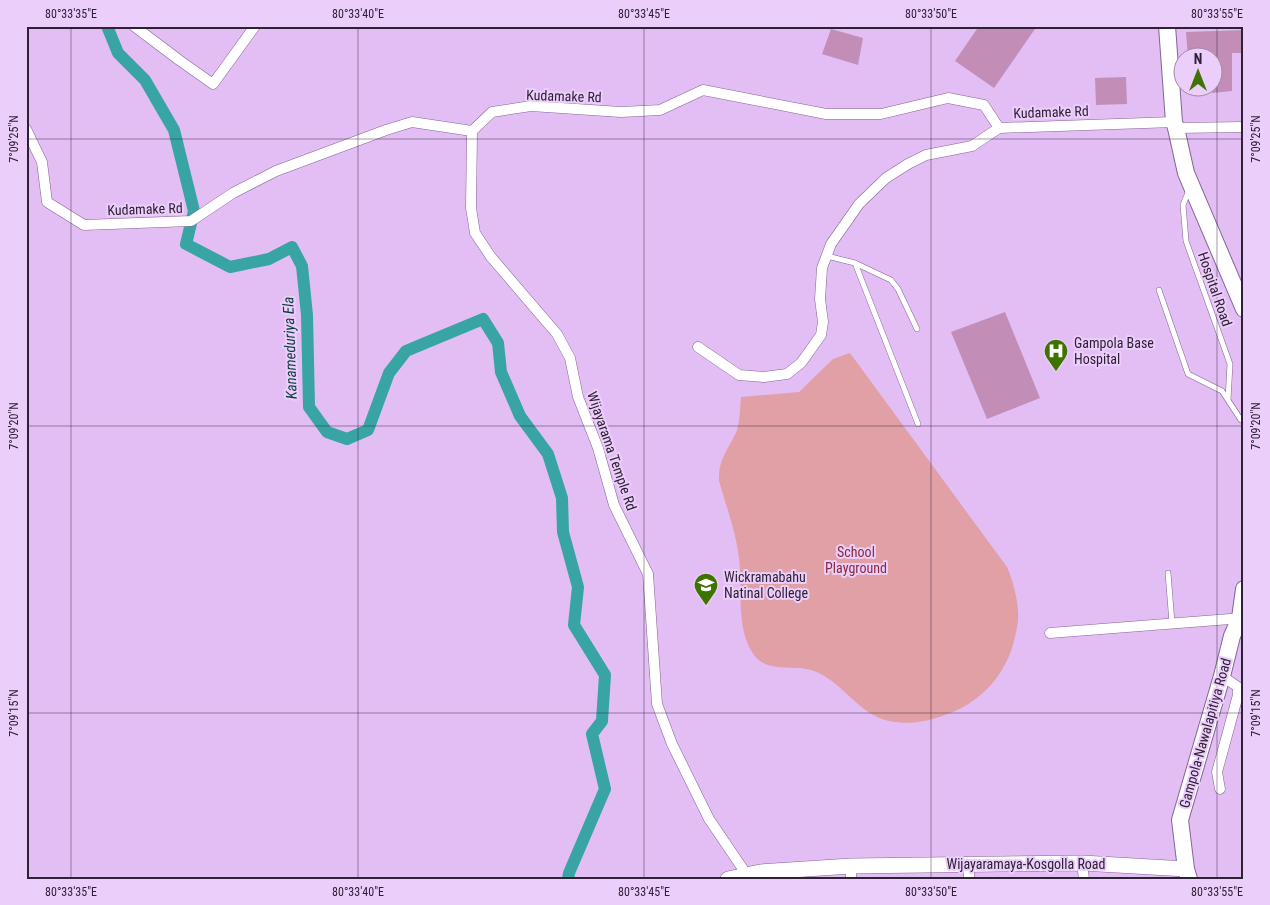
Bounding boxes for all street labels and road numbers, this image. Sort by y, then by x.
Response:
street label: Kudamake Rd [526,87,602,105]
street label: Kudamake Rd [1013,103,1089,121]
street label: Kudamake Rd [107,200,183,218]
street label: Hospital Road [1195,250,1235,328]
street label: Wijayarama Temple Rd [584,389,640,513]
street label: Gampola-Nawalapitiya Road [1176,656,1234,810]
street label: Wijayaramaya-Kosgolla Road [946,856,1106,872]

